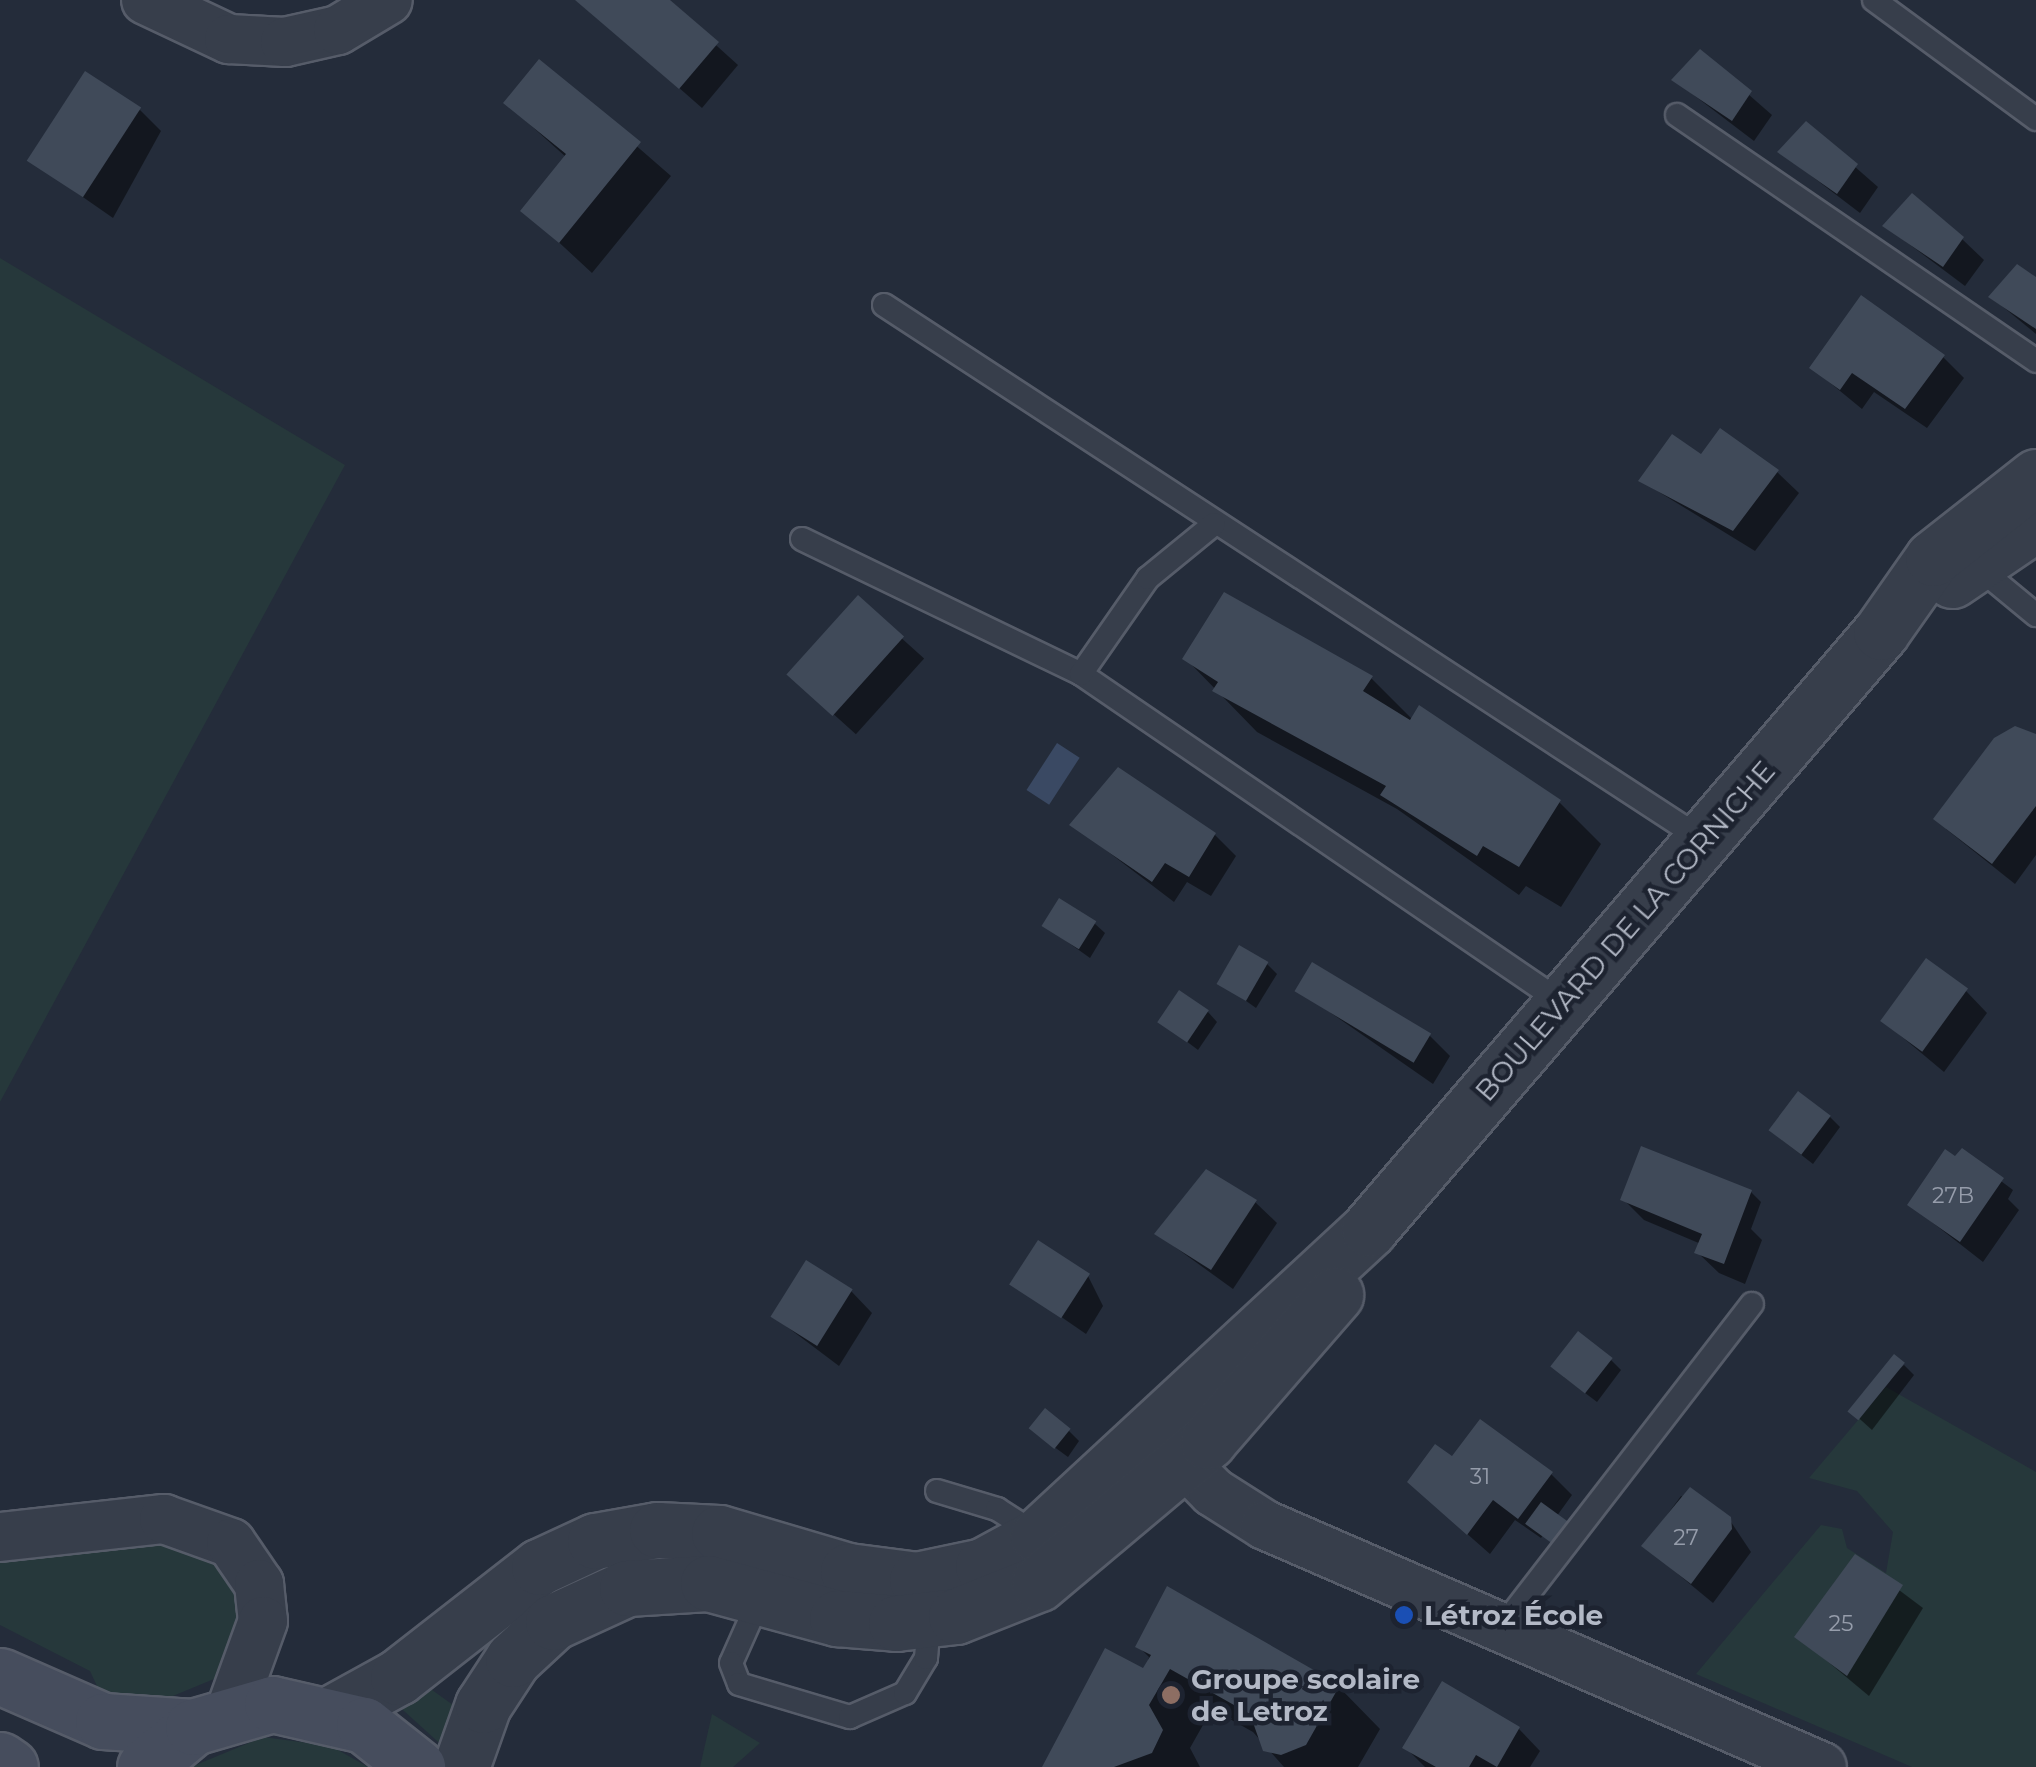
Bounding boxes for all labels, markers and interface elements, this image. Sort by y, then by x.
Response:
street label: BOULEVARD DE LA CORNICHE [1468,754,1782,1108]
house number: 27B [1932,1183,1974,1209]
house number: 31 [1470,1464,1490,1490]
house number: 27 [1673,1525,1699,1551]
place label: Létroz École [1424,1598,1603,1632]
marker: Létroz École [1393,1604,1415,1626]
house number: 25 [1829,1611,1853,1637]
place label: Groupe scolaire de Letroz [1191,1662,1420,1728]
marker: Groupe scolaire de Letroz [1160,1684,1182,1706]

